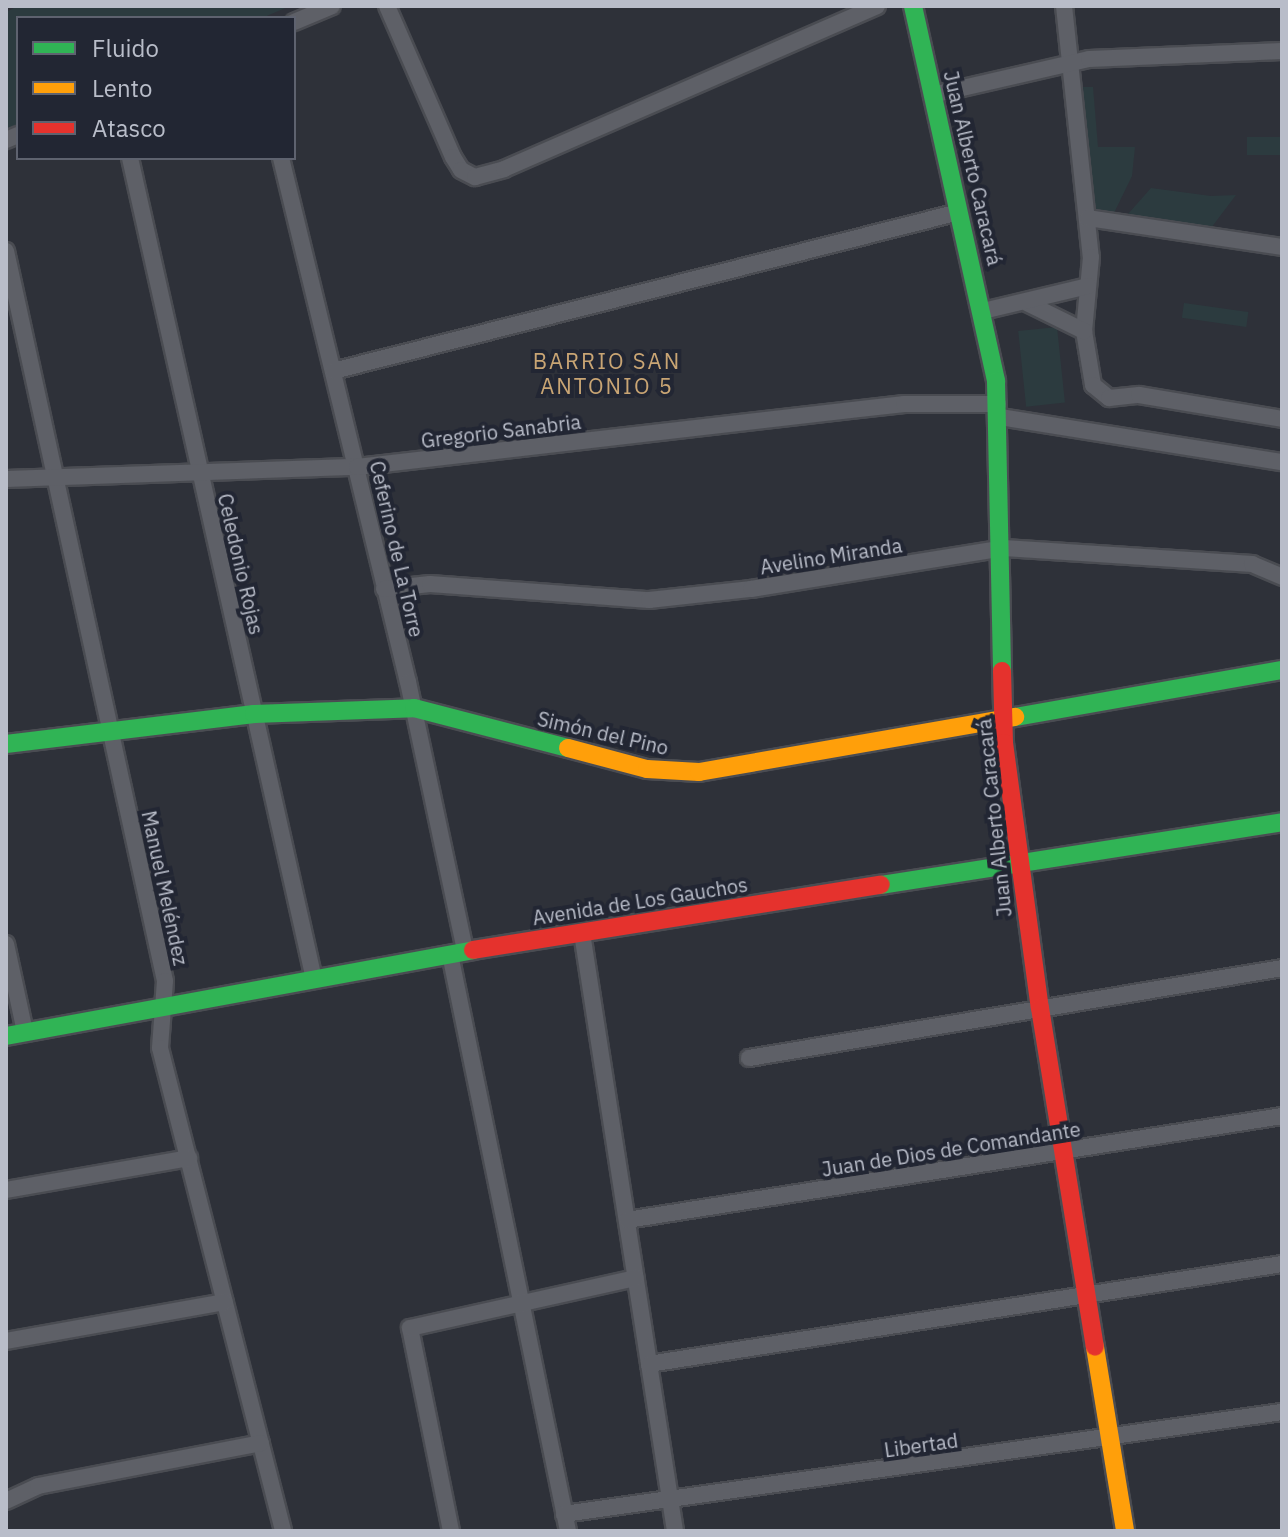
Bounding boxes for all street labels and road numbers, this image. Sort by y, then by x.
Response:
street label: Juan Alberto Caracará [939,68,1007,268]
street label: Gregorio Sanabria [420,409,582,453]
street label: Ceferino de La Torre [365,459,429,639]
street label: Celedonio Rojas [213,491,269,637]
street label: Avelino Miranda [758,533,904,579]
street label: Simón del Pino [535,706,671,760]
street label: Juan Alberto Caracará [972,718,1016,918]
street label: Manuel Meléndez [137,808,193,968]
street label: Avenida de Los Gauchos [531,872,749,930]
street label: Juan de Dios de Comandante [820,1117,1082,1181]
street label: Libertad [883,1428,959,1462]

